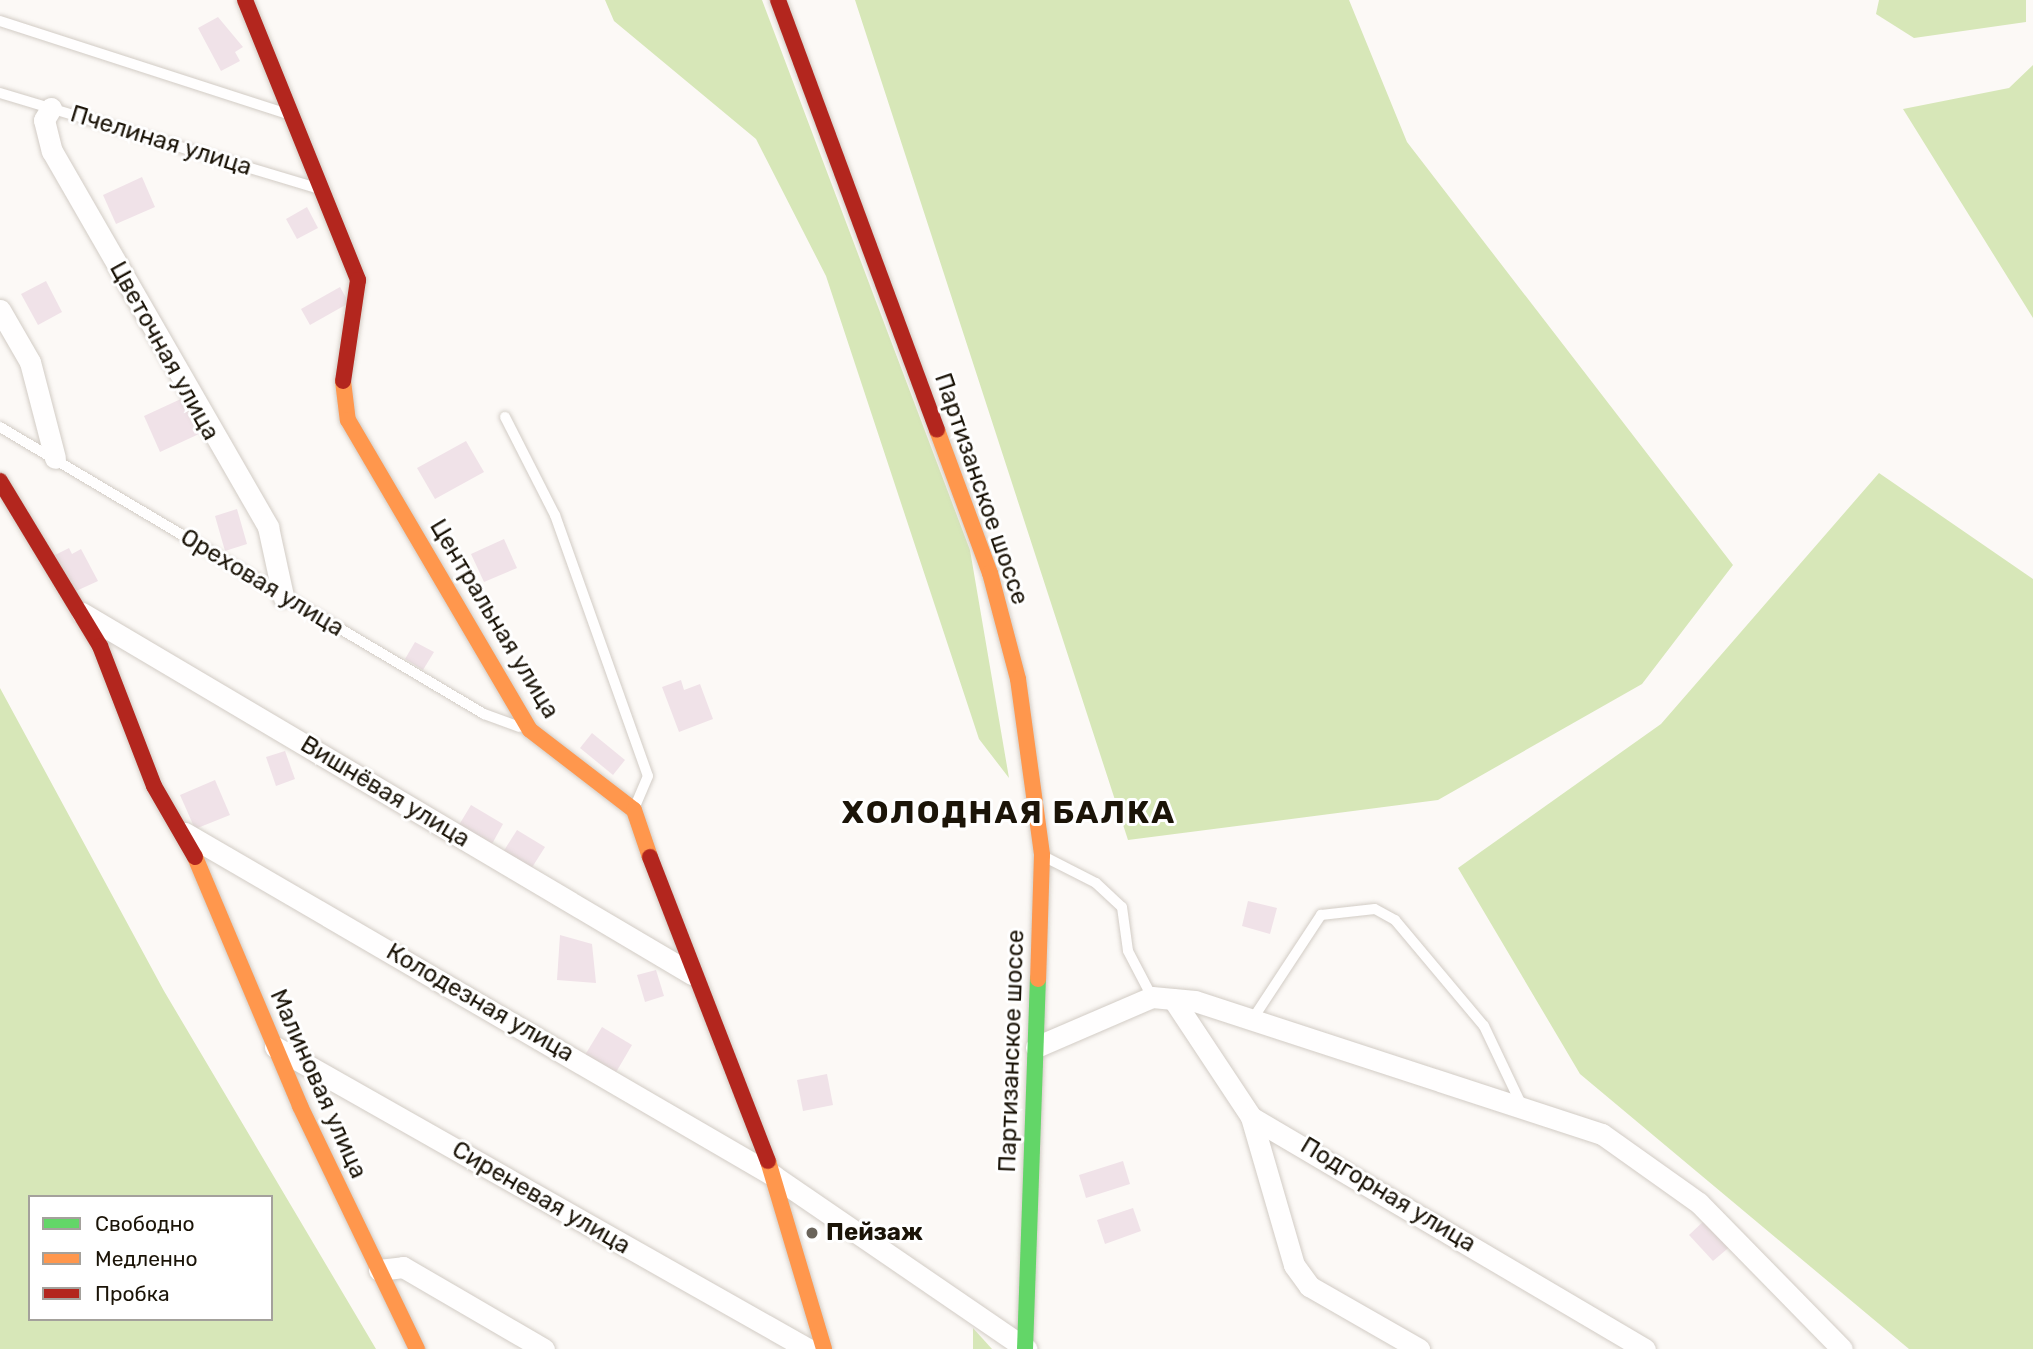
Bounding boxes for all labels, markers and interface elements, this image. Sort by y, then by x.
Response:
street label: Пчелиная улица [67,100,255,182]
street label: Цветочная улица [103,257,225,445]
street label: Партизанское шоссе [928,369,1034,609]
street label: Центральная улица [423,514,565,724]
street label: Ореховая улица [175,523,349,643]
street label: Вишнёвая улица [295,730,475,854]
district label: ХОЛОДНАЯ БАЛКА [843,793,1175,831]
street label: Партизанское шоссе [993,929,1031,1173]
street label: Колодезная улица [381,938,579,1068]
street label: Малиновая улица [263,985,373,1183]
street label: Подгорная улица [1295,1131,1481,1259]
street label: Сиреневая улица [447,1135,635,1261]
legend [28,1195,273,1321]
text: Свободно [95,1211,195,1236]
place label: Пейзаж [826,1219,923,1247]
marker: Пейзаж [804,1225,820,1241]
text: Медленно [95,1246,198,1271]
text: Пробка [95,1281,170,1306]

